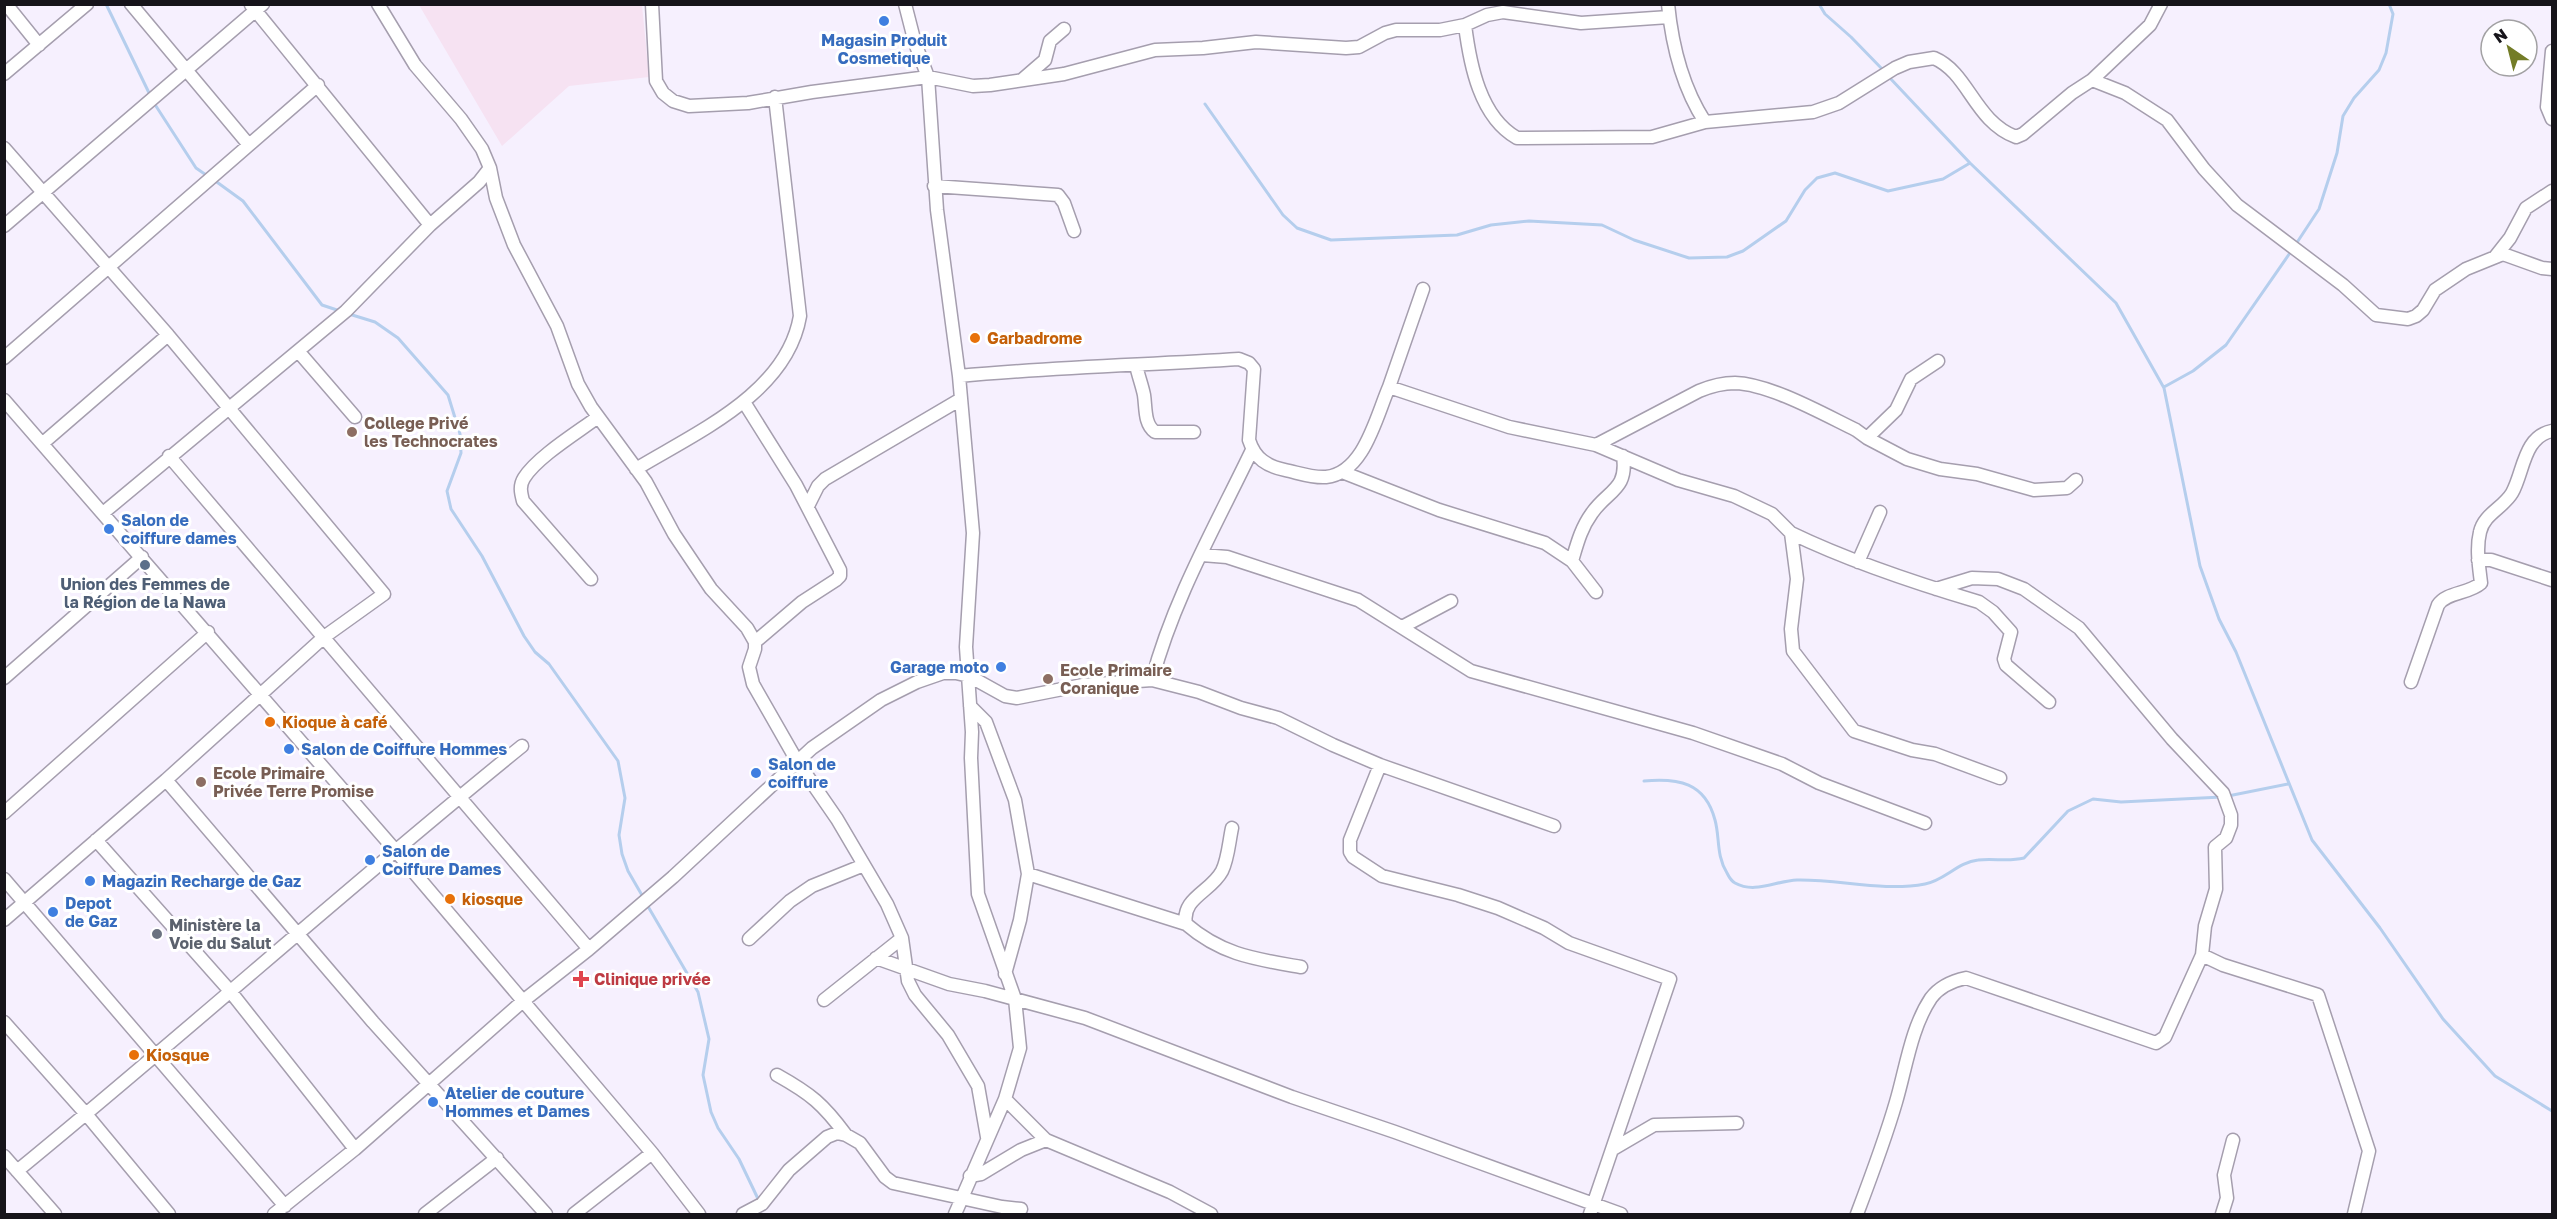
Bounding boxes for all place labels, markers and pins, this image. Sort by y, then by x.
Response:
marker: Magasin Produit Cosmetique [877,14,891,28]
place label: Magasin Produit Cosmetique [821,30,947,68]
place label: Garbadrome [987,328,1082,348]
marker: Garbadrome [968,331,982,345]
place label: College Privé les Technocrates [364,413,498,451]
marker: College Privé les Technocrates [345,425,359,439]
place label: Salon de coiffure dames [121,510,237,548]
marker: Salon de coiffure dames [102,522,116,536]
marker: Union des Femmes de la Région de la Nawa [138,558,152,572]
place label: Union des Femmes de la Région de la Nawa [60,574,230,612]
place label: Garage moto [890,657,989,677]
marker: Garage moto [994,660,1008,674]
place label: Ecole Primaire Coranique [1060,660,1172,698]
marker: Ecole Primaire Coranique [1041,672,1055,686]
place label: Kioque à café [282,712,387,732]
marker: Kioque à café [263,715,277,729]
place label: Salon de Coiffure Hommes [301,739,507,759]
marker: Salon de Coiffure Hommes [282,742,296,756]
place label: Salon de coiffure [768,754,836,792]
place label: Ecole Primaire Privée Terre Promise [213,763,374,801]
marker: Salon de coiffure [749,766,763,780]
marker: Ecole Primaire Privée Terre Promise [194,775,208,789]
place label: Salon de Coiffure Dames [382,841,501,879]
marker: Salon de Coiffure Dames [363,853,377,867]
place label: Magazin Recharge de Gaz [102,871,301,891]
marker: Magazin Recharge de Gaz [83,874,97,888]
place label: kiosque [462,889,523,909]
marker: kiosque [443,892,457,906]
place label: Depot de Gaz [65,893,117,931]
marker: Depot de Gaz [46,905,60,919]
place label: Ministère la Voie du Salut [169,915,271,953]
marker: Ministère la Voie du Salut [150,927,164,941]
place label: Clinique privée [594,969,711,989]
marker: Clinique privée [572,970,590,988]
place label: Kiosque [146,1045,209,1065]
marker: Kiosque [127,1048,141,1062]
place label: Atelier de couture Hommes et Dames [445,1083,590,1121]
marker: Atelier de couture Hommes et Dames [426,1095,440,1109]

